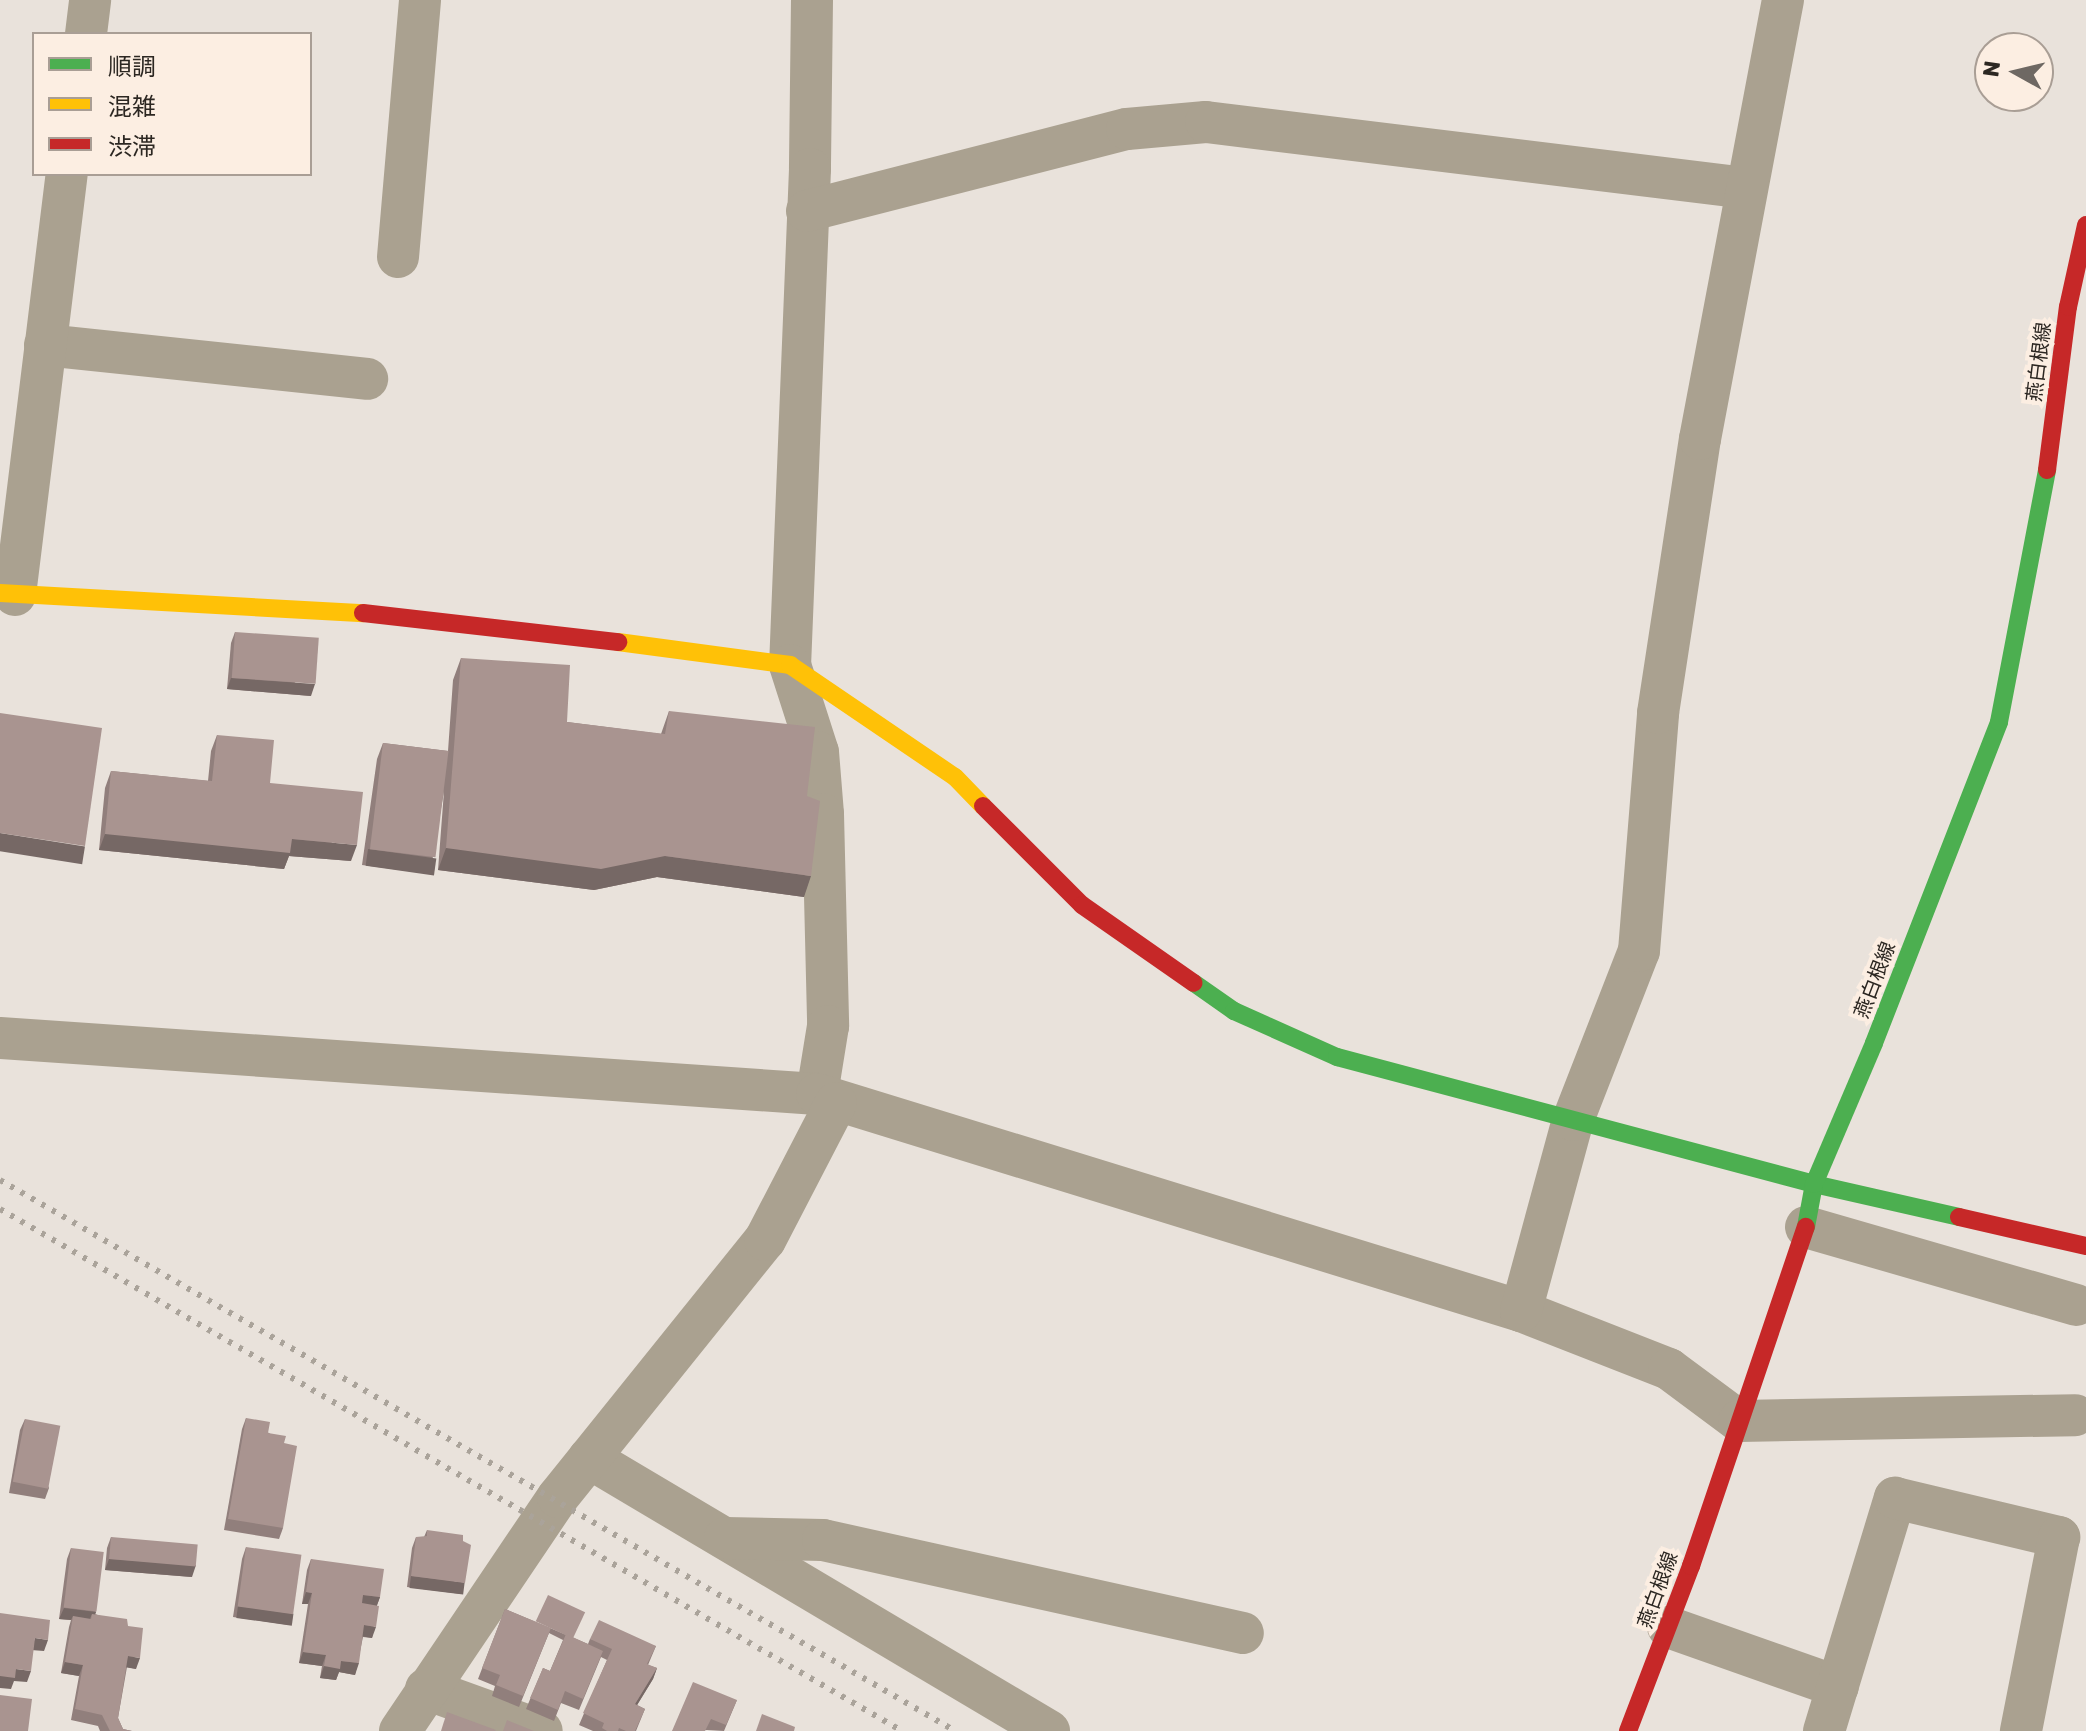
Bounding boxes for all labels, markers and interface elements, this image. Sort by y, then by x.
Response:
legend [32,32,312,176]
north arrow [1974,32,2054,112]
text: 順調 [108,53,156,81]
text: N [1977,59,2006,79]
text: 混雑 [108,93,156,121]
text: 渋滞 [108,133,156,161]
street label: 燕白根線 [2022,321,2056,403]
street label: 燕白根線 [1849,938,1901,1022]
street label: 燕白根線 [1633,1548,1683,1632]

